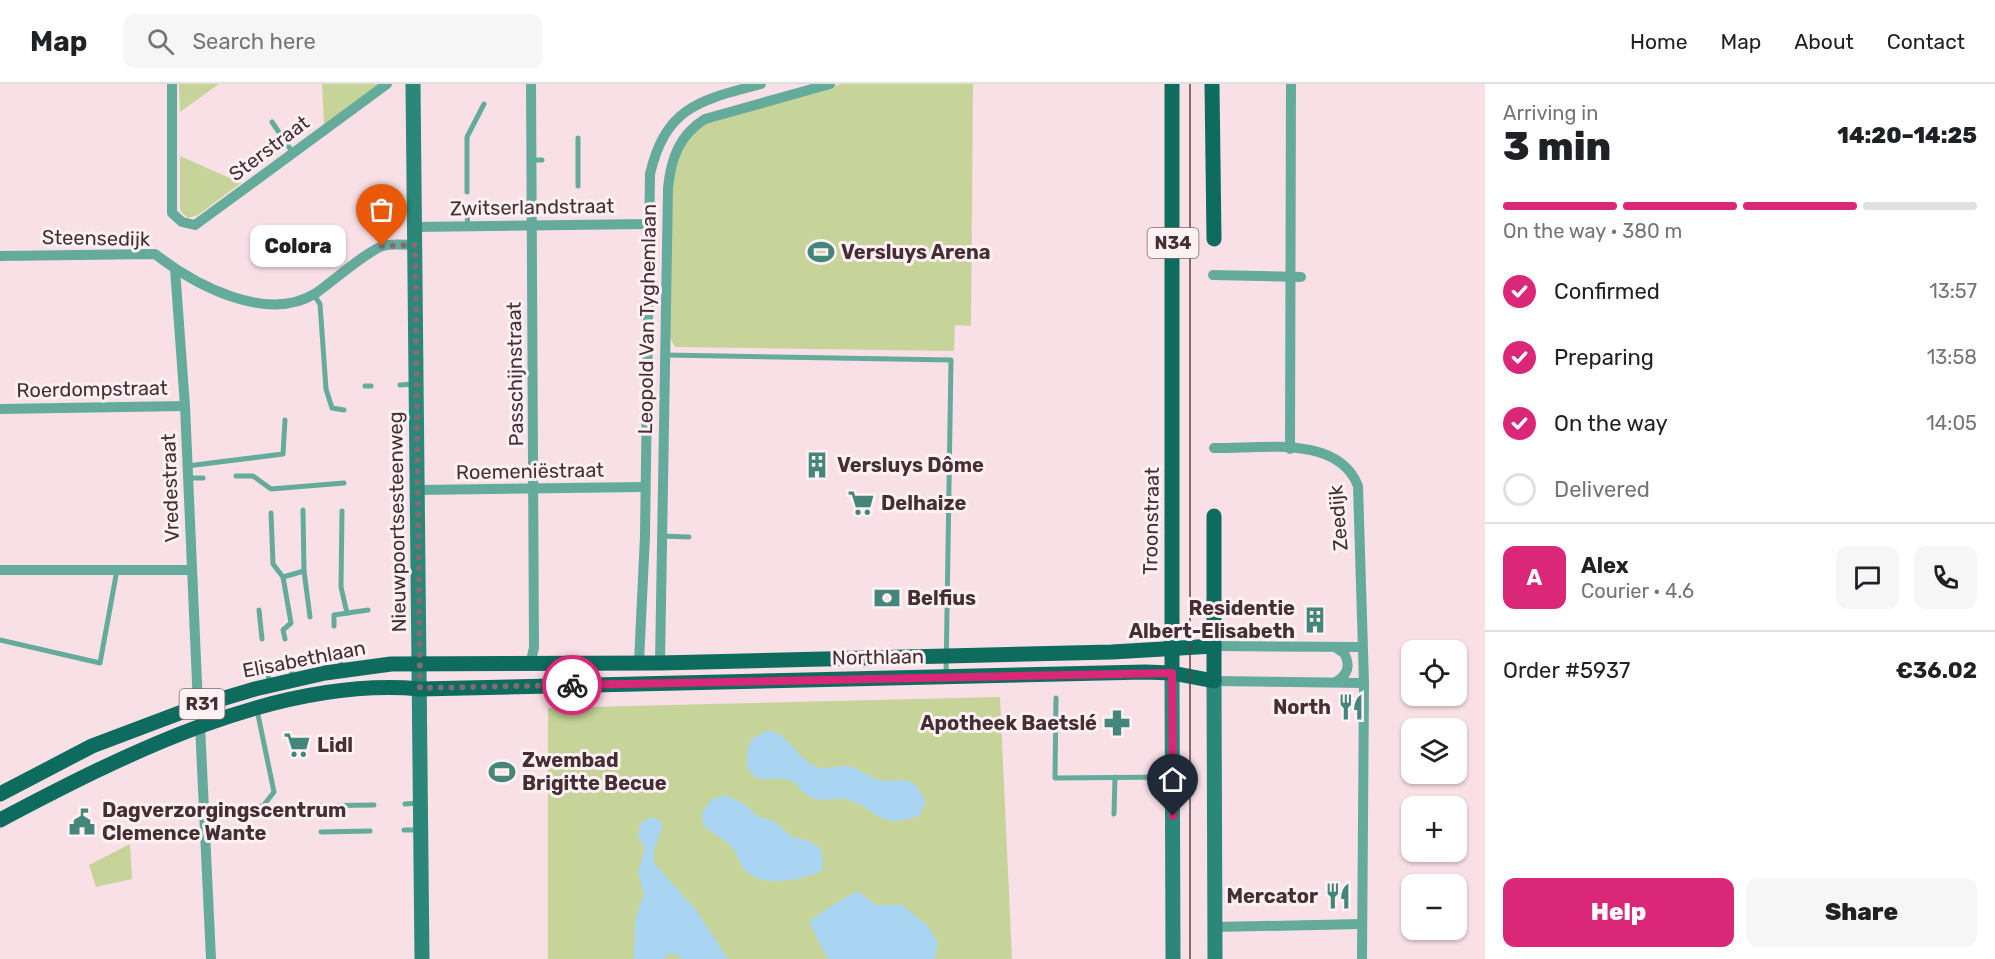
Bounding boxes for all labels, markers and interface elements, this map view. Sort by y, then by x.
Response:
search box [123,14,543,68]
text: Map [30,25,87,58]
icon: search [144,25,177,58]
text: Search here [192,28,316,55]
text: Home [1630,29,1687,54]
text: Map [1720,29,1761,54]
text: About [1794,29,1854,54]
text: Contact [1887,29,1965,54]
text: Arriving in [1503,101,1598,125]
street label: Sterstraat [224,110,314,186]
text: 14:20–14:25 [1837,122,1977,149]
text: 3 min [1503,124,1611,170]
pin [356,184,407,246]
icon: bag [365,193,398,226]
street label: Zwitserlandstraat [450,194,615,220]
street label: Leopold Van Tyghemlaan [633,204,661,434]
text: On the way · 380 m [1503,219,1682,243]
street label: Steensedijk [42,225,151,251]
callout: Colora [250,225,346,267]
road number: N34 [1148,228,1198,258]
text: Colora [264,234,332,258]
sports icon: Versluys Arena [806,237,836,267]
place label: Versluys Arena [841,240,991,264]
icon: check [1503,275,1536,308]
text: Confirmed [1554,278,1660,305]
text: 13:57 [1929,279,1977,303]
street label: Passchijnstraat [502,301,528,446]
icon: check [1503,341,1536,374]
text: Preparing [1554,344,1654,371]
text: 13:58 [1927,345,1977,369]
street label: Roerdompstraat [16,376,168,402]
icon: check [1503,407,1536,440]
text: On the way [1554,410,1668,437]
street label: Nieuwpoortsesteenweg [383,411,411,633]
text: 14:05 [1926,411,1977,435]
street label: Vredestraat [156,433,184,543]
building icon: Versluys Dôme [802,450,832,480]
place label: Versluys Dôme [837,453,984,477]
street label: Roemeniëstraat [456,458,604,484]
street label: Troonstraat [1138,467,1164,575]
text: Delivered [1554,476,1650,503]
street label: Zeedijk [1323,483,1353,552]
supermarket icon: Delhaize [846,488,876,518]
place label: Delhaize [881,491,966,515]
button: chat [1836,546,1899,609]
button: phone [1914,546,1977,609]
text: Alex [1581,552,1629,579]
text: A [1527,564,1542,591]
text: Courier · 4.6 [1581,579,1694,603]
bank icon: Belfius [872,583,902,613]
place label: Belfius [907,586,976,610]
place label: Residentie Albert-Elisabeth [1129,596,1295,643]
building icon: Residentie Albert-Elisabeth [1300,605,1330,635]
street label: Elisabethlaan [240,635,368,683]
map controls [1401,640,1467,940]
button: locate [1401,640,1467,706]
street label: Northlaan [832,644,924,670]
courier [542,655,602,715]
text: Order #5937 [1503,657,1630,684]
text: €36.02 [1896,657,1977,684]
icon: bike [556,669,589,702]
road number: R31 [180,689,224,719]
restaurant icon: North [1336,692,1366,722]
place label: North [1273,695,1331,719]
pharmacy icon: Apotheek Baetslé [1102,708,1132,738]
place label: Apotheek Baetslé [920,711,1097,735]
button: layers [1401,718,1467,784]
supermarket icon: Lidl [282,730,312,760]
place label: Lidl [317,733,353,757]
place label: Zwembad Brigitte Becue [522,748,667,795]
pin [1147,754,1198,816]
sports icon: Zwembad Brigitte Becue [487,757,517,787]
icon: home [1156,763,1189,796]
button: + [1401,796,1467,862]
place label: Dagverzorgingscentrum Clemence Wante [102,798,346,845]
public building icon: Dagverzorgingscentrum Clemence Wante [67,807,97,837]
button: − [1401,874,1467,940]
button: Help [1503,878,1734,947]
button: Share [1746,878,1977,947]
restaurant icon: Mercator [1323,881,1353,911]
place label: Mercator [1226,884,1318,908]

